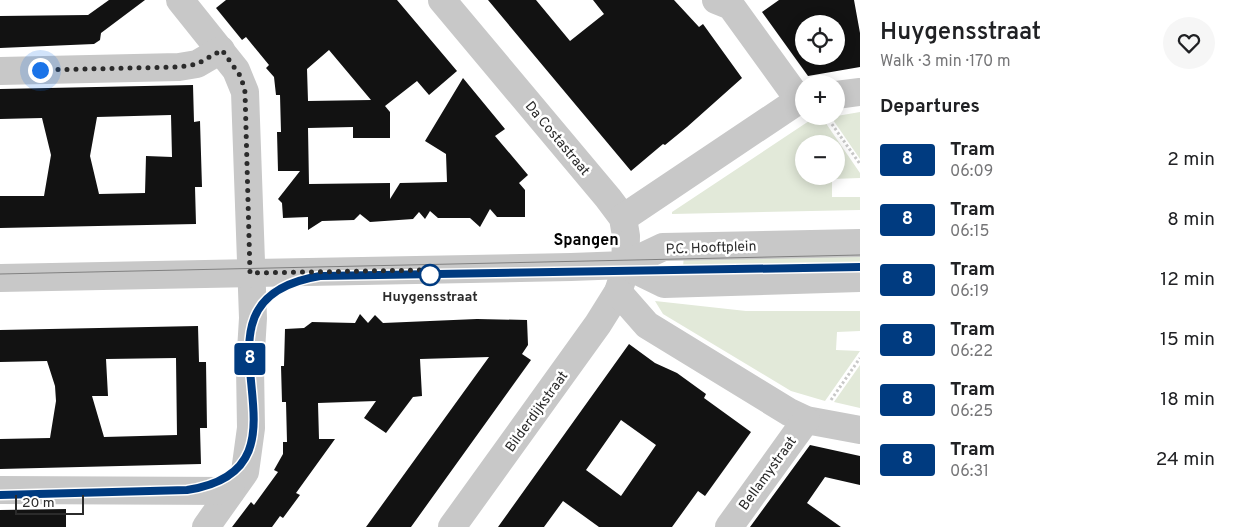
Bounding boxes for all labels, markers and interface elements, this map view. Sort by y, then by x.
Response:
map controls [795,15,845,185]
button: locate [795,15,845,65]
button: heart [1163,17,1215,69]
text: Huygensstraat [880,18,1041,48]
text: Walk · 3 min · 170 m [880,52,1011,72]
your location [28,58,53,83]
button: + [795,75,845,125]
text: Departures [880,95,980,119]
street label: Da Costastraat [521,98,593,180]
button: − [795,135,845,185]
text: Tram [950,138,995,162]
text: 8 [902,148,913,171]
text: 2 min [1167,148,1215,172]
text: 06:09 [950,162,993,182]
text: Tram [950,198,995,222]
text: 8 [902,208,913,231]
text: 8 min [1167,208,1215,232]
text: 06:15 [950,222,989,242]
district label: Spangen [553,231,619,251]
street label: P.C. Hooftplein [665,238,757,259]
text: Tram [950,258,995,282]
marker: Huygensstraat [419,264,441,286]
text: 8 [902,268,913,291]
text: 12 min [1160,268,1215,292]
text: 06:19 [950,282,989,302]
place label: Huygensstraat [382,289,478,306]
text: Tram [950,318,995,342]
text: 8 [902,328,913,351]
text: 15 min [1160,328,1215,352]
text: 06:22 [950,342,993,362]
line badge: 8 [234,343,266,375]
text: 8 [244,347,256,370]
street label: Bilderdijkstraat [502,368,572,456]
text: Tram [950,378,995,402]
text: 8 [902,388,913,411]
text: 18 min [1160,388,1215,412]
text: 06:25 [950,402,993,422]
street label: Bellamystraat [736,434,801,514]
text: Tram [950,438,995,462]
text: 8 [902,448,913,471]
text: 24 min [1156,448,1215,472]
text: 06:31 [950,462,989,482]
scale bar [15,492,84,515]
text: 20 m [22,495,55,512]

